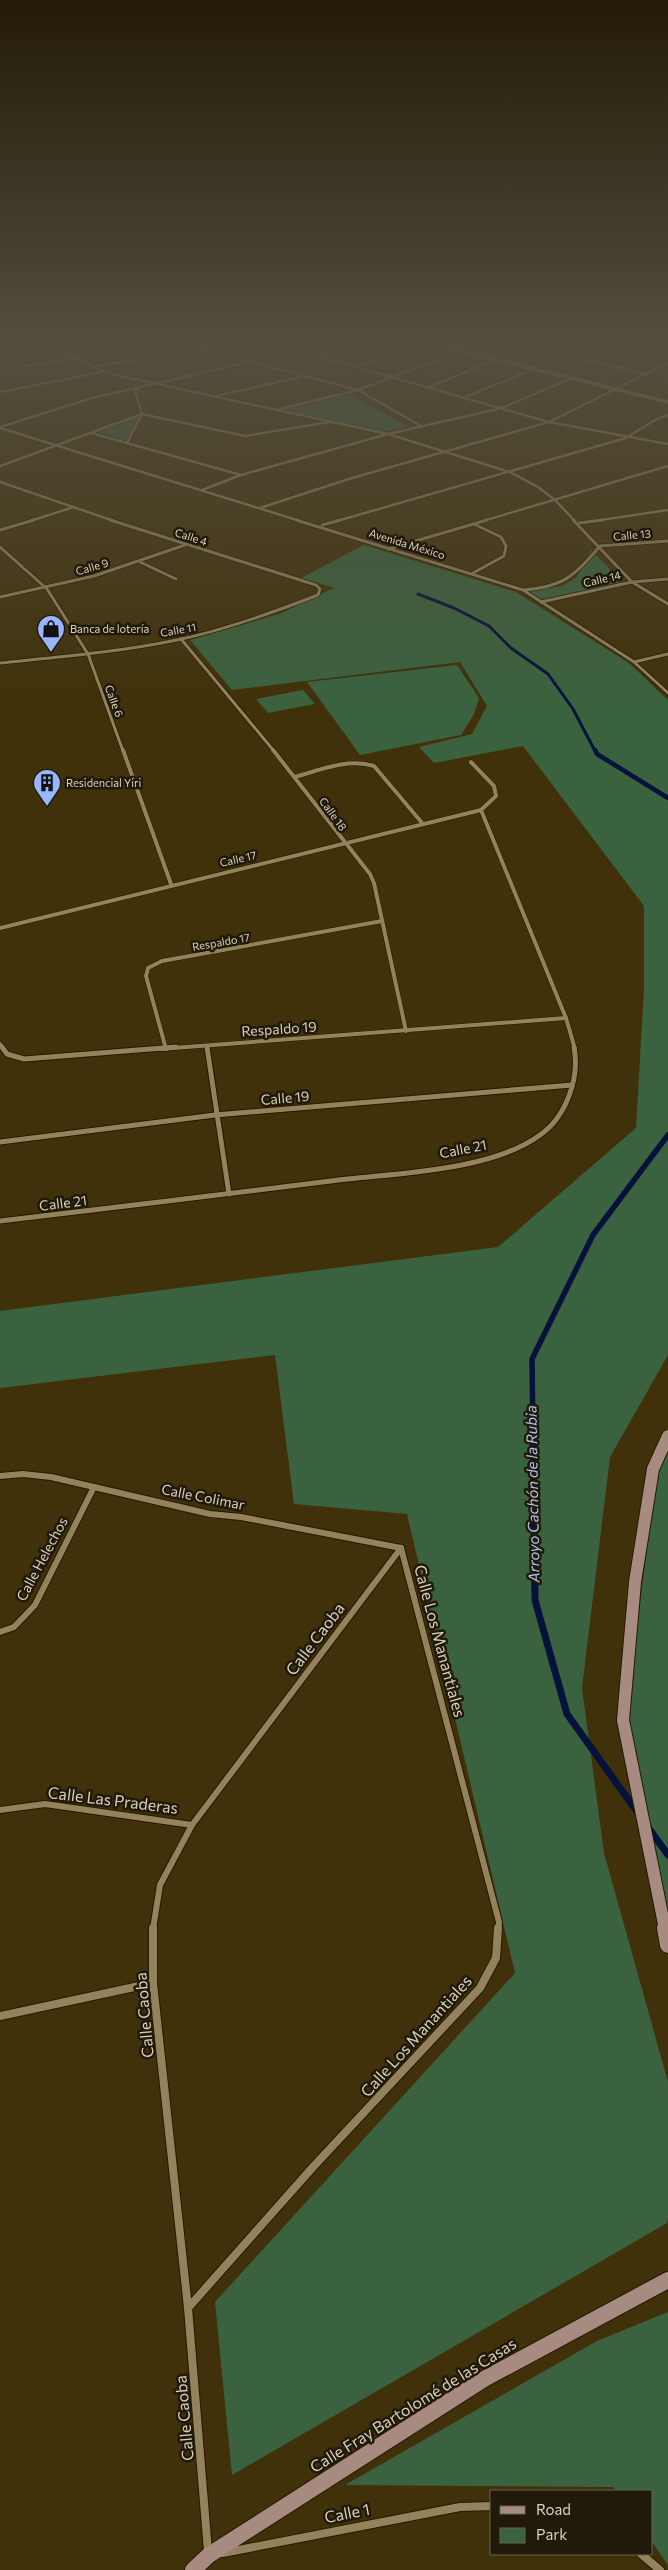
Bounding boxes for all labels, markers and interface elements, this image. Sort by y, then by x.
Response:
street label: Calle 4 [173,525,209,548]
street label: Avenida México [368,526,447,561]
street label: Calle 13 [613,526,651,543]
street label: Calle 9 [74,556,110,577]
street label: Calle 14 [582,568,622,589]
shop icon: Banca de lotería [36,614,66,653]
street label: Calle 11 [159,620,197,639]
place label: Banca de lotería [70,622,149,635]
street label: Calle 6 [103,683,126,719]
building icon: Residencial Yiri [32,768,62,807]
place label: Residencial Yiri [66,776,141,789]
street label: Calle 18 [317,794,350,833]
street label: Calle 17 [218,848,258,869]
street label: Respaldo 17 [191,930,251,953]
street label: Respaldo 19 [241,1017,317,1040]
street label: Calle 19 [260,1087,310,1108]
street label: Calle 21 [438,1136,488,1161]
street label: Calle 21 [38,1191,88,1214]
water label: Arroyo Cachón de la Rubia [521,1405,543,1584]
street label: Calle Colimar [160,1480,246,1513]
street label: Calle Helechos [12,1514,71,1604]
street label: Calle Los Manantiales [411,1563,470,1719]
street label: Calle Caoba [281,1599,348,1679]
street label: Calle Las Praderas [47,1782,179,1817]
street label: Calle Los Manantiales [356,1971,475,2100]
street label: Calle Caoba [130,1972,157,2059]
street label: Calle Fray Bartolomé de las Casas [306,2333,519,2476]
street label: Calle Caoba [170,2375,197,2462]
legend [490,2490,653,2555]
street label: Calle 1 [323,2499,371,2526]
text: Road [536,2500,571,2518]
text: Park [536,2525,567,2543]

